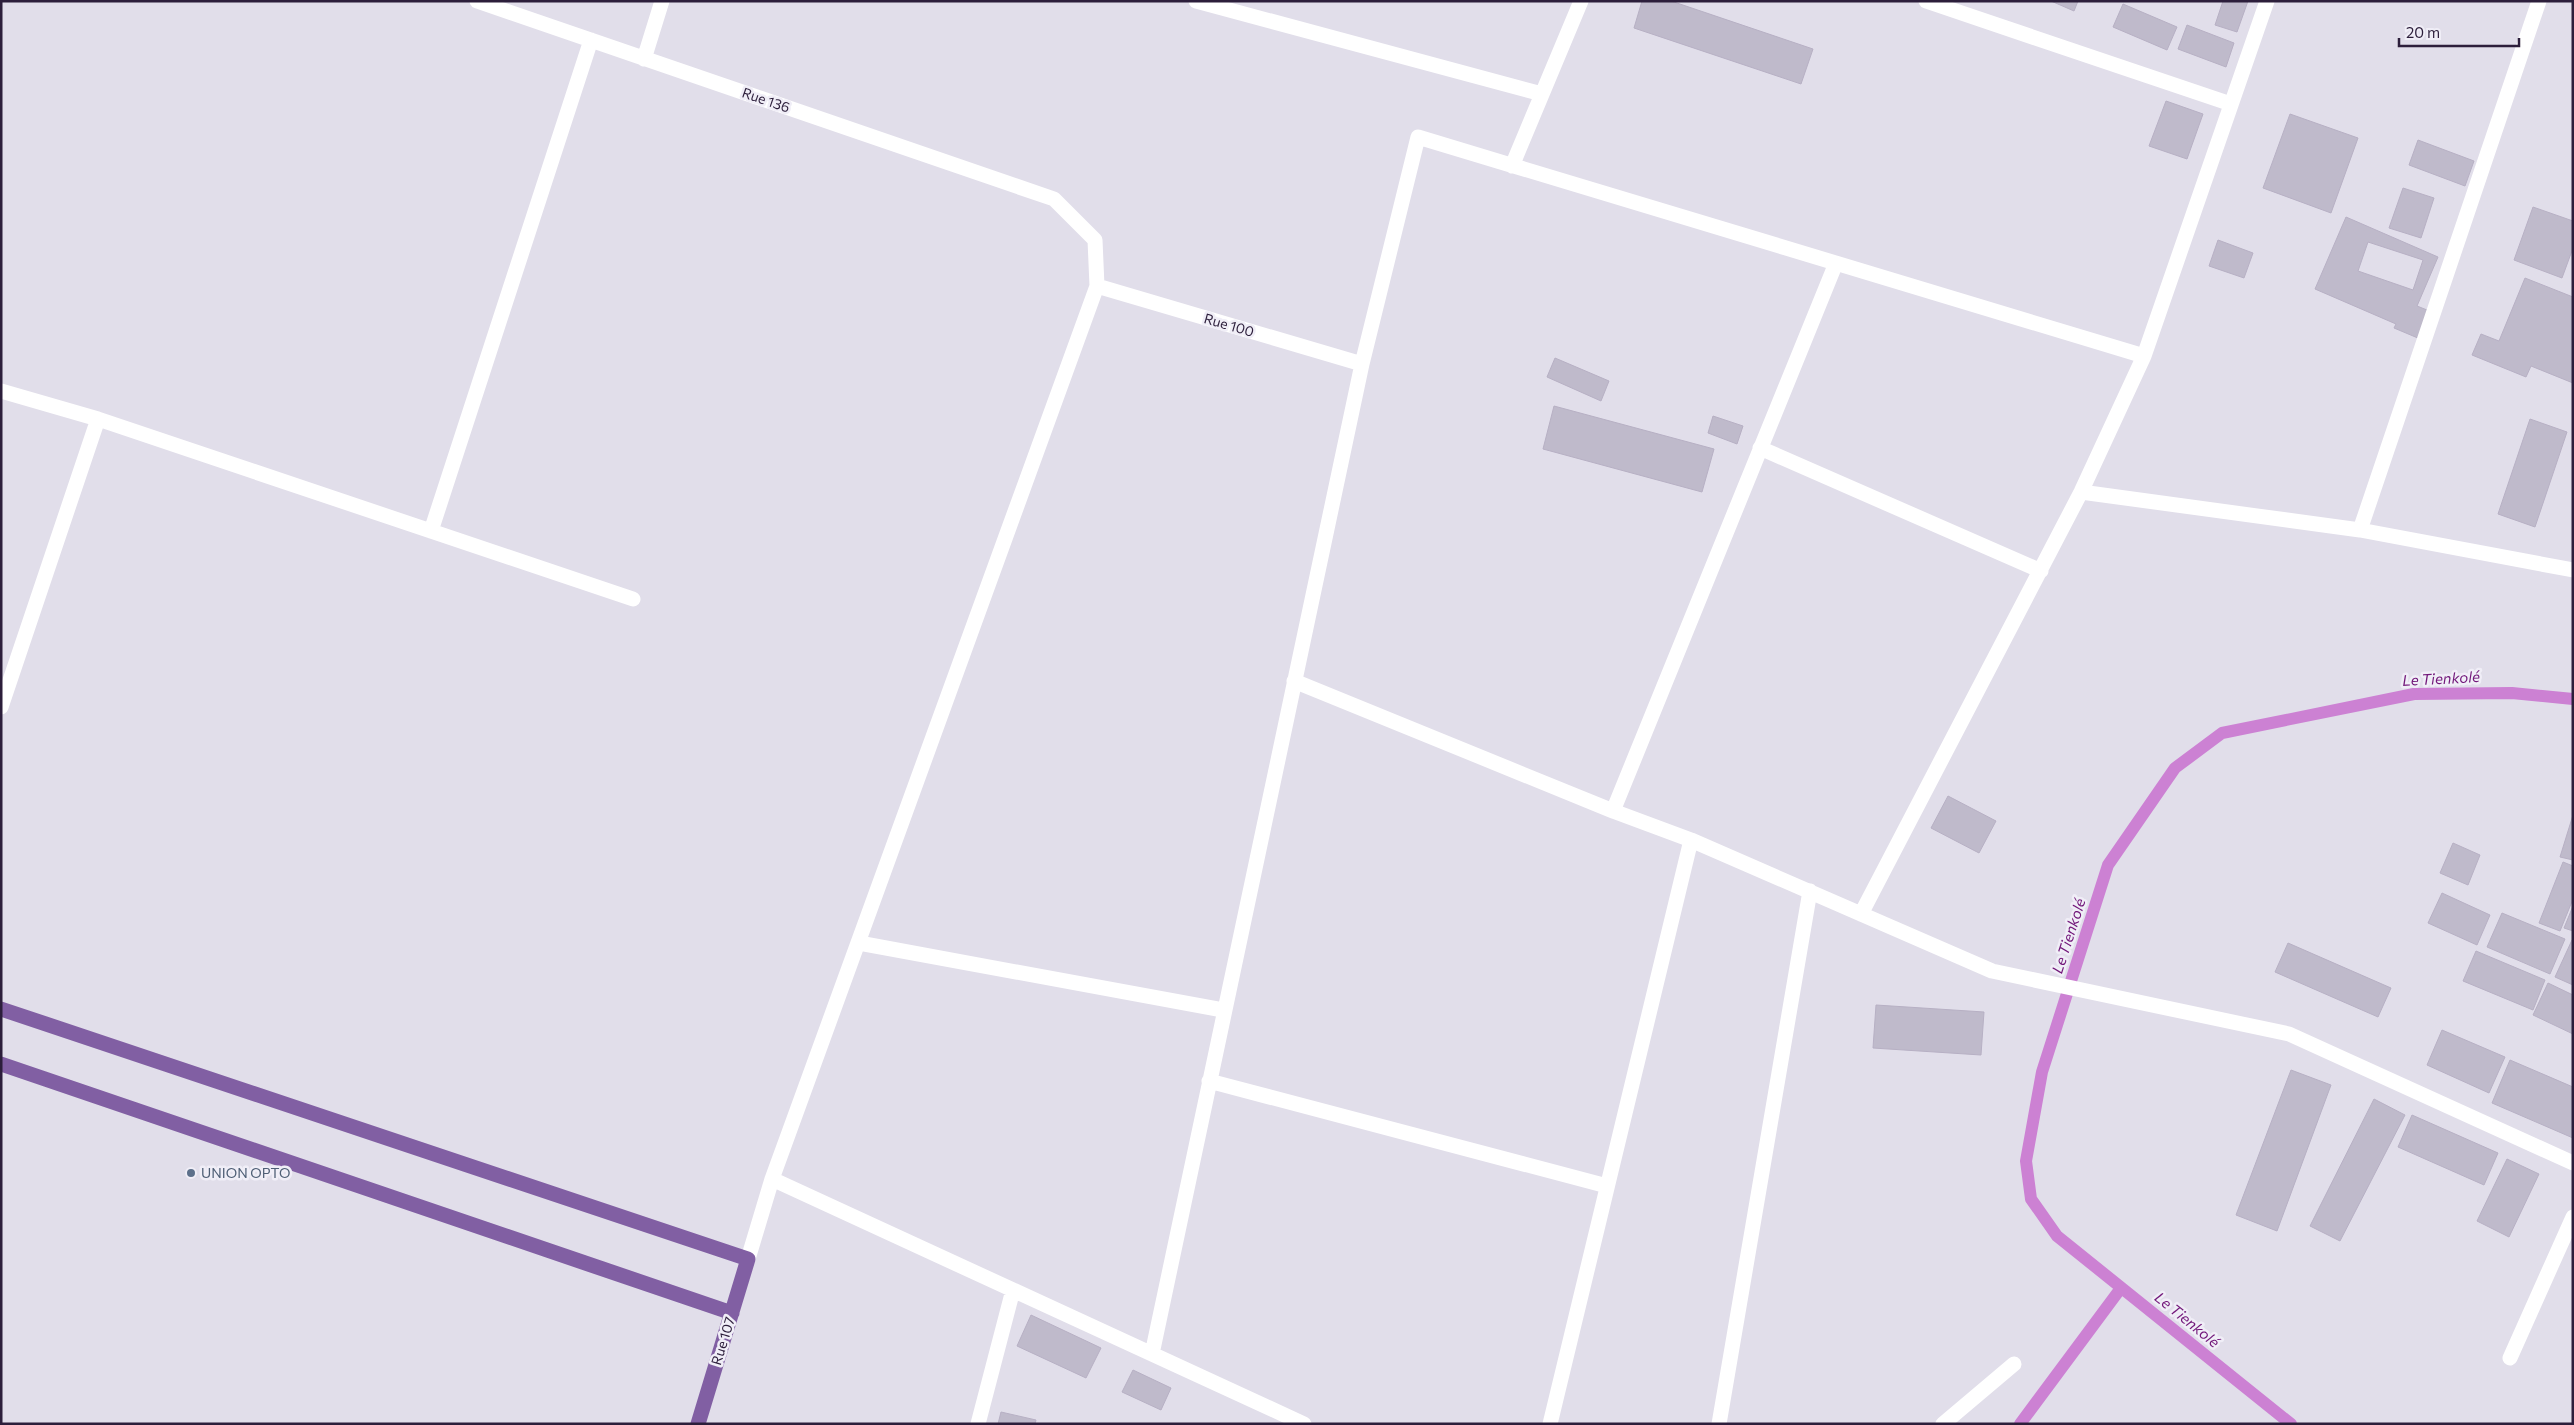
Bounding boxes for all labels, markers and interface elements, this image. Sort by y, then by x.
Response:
scale bar [2399,15,2519,47]
text: 20 m [2406,23,2440,41]
street label: Rue 136 [740,83,792,116]
street label: Rue 100 [1202,309,1256,340]
water label: Le Tienkolé [2402,667,2481,689]
water label: Le Tienkolé [2047,895,2089,975]
place label: UNION OPTO [201,1164,291,1181]
marker: UNION OPTO [185,1167,197,1179]
water label: Le Tienkolé [2152,1288,2224,1351]
street label: Rue 107 [707,1315,738,1367]

